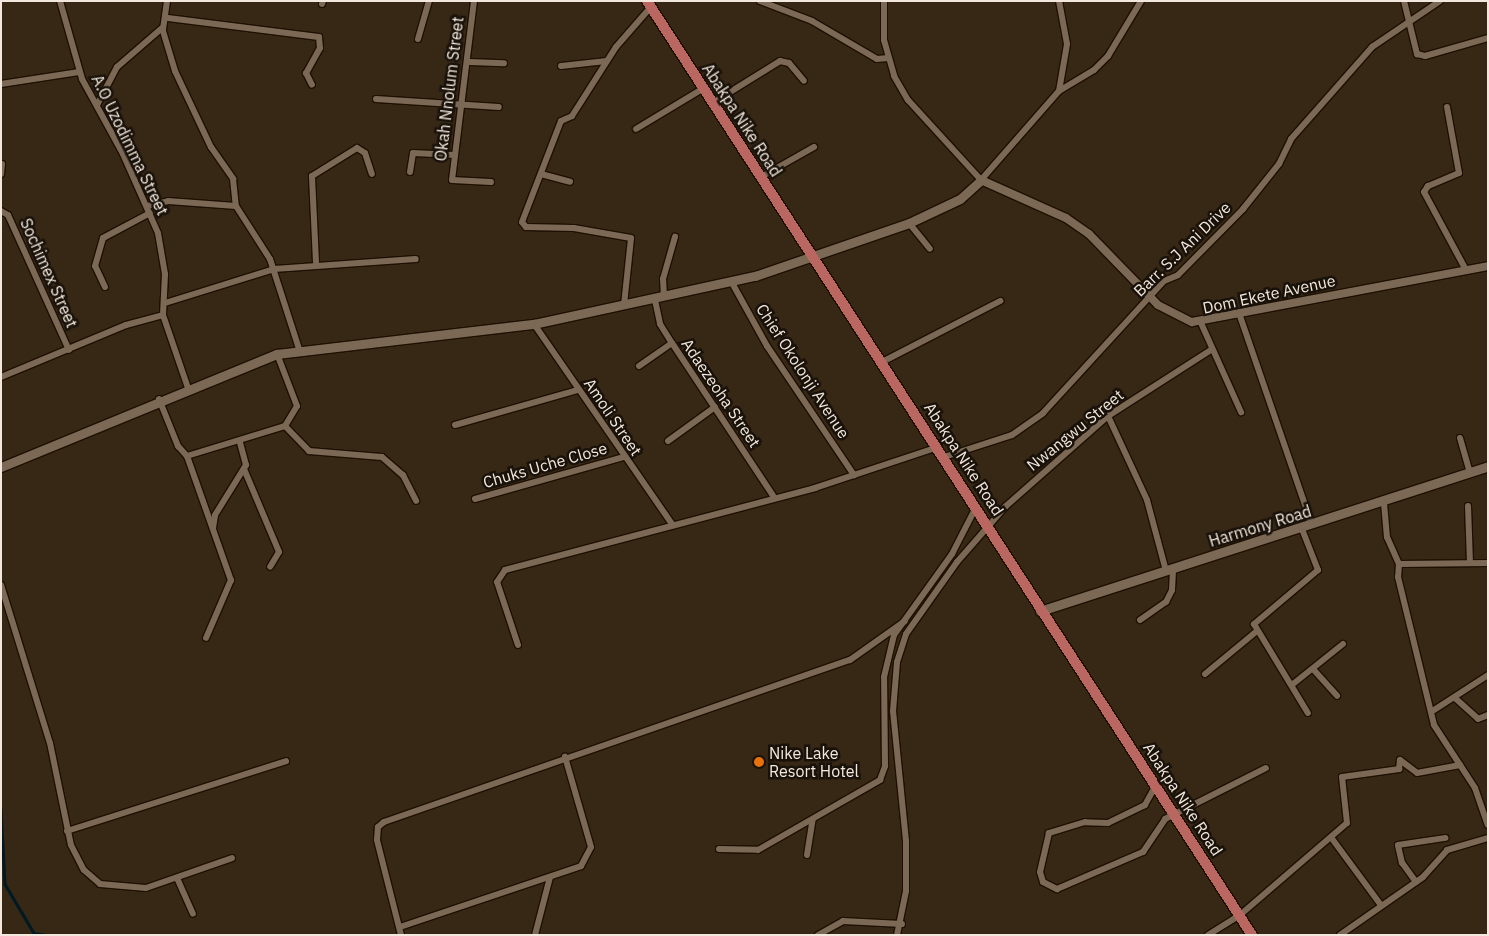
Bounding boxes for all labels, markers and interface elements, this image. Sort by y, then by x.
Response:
street label: Okah Nnolum Street [431,16,467,162]
street label: Abakpa Nike Road [698,60,786,180]
street label: A.O Uzodimma Street [88,72,172,218]
street label: Barr. S.J Ani Drive [1130,198,1234,300]
street label: Sochimex Street [16,215,82,331]
street label: Dom Ekete Avenue [1201,271,1337,317]
street label: Chief Okolonji Avenue [752,300,854,442]
street label: Adaezeoha Street [678,335,764,451]
street label: Amoli Street [580,375,646,459]
street label: Nwangwu Street [1023,385,1127,475]
street label: Abakpa Nike Road [920,399,1008,519]
street label: Chuks Uche Close [481,438,609,492]
street label: Harmony Road [1206,501,1314,551]
street label: Abakpa Nike Road [1139,739,1227,859]
place label: Nike Lake Resort Hotel [769,743,859,781]
marker: Nike Lake Resort Hotel [753,756,765,768]

